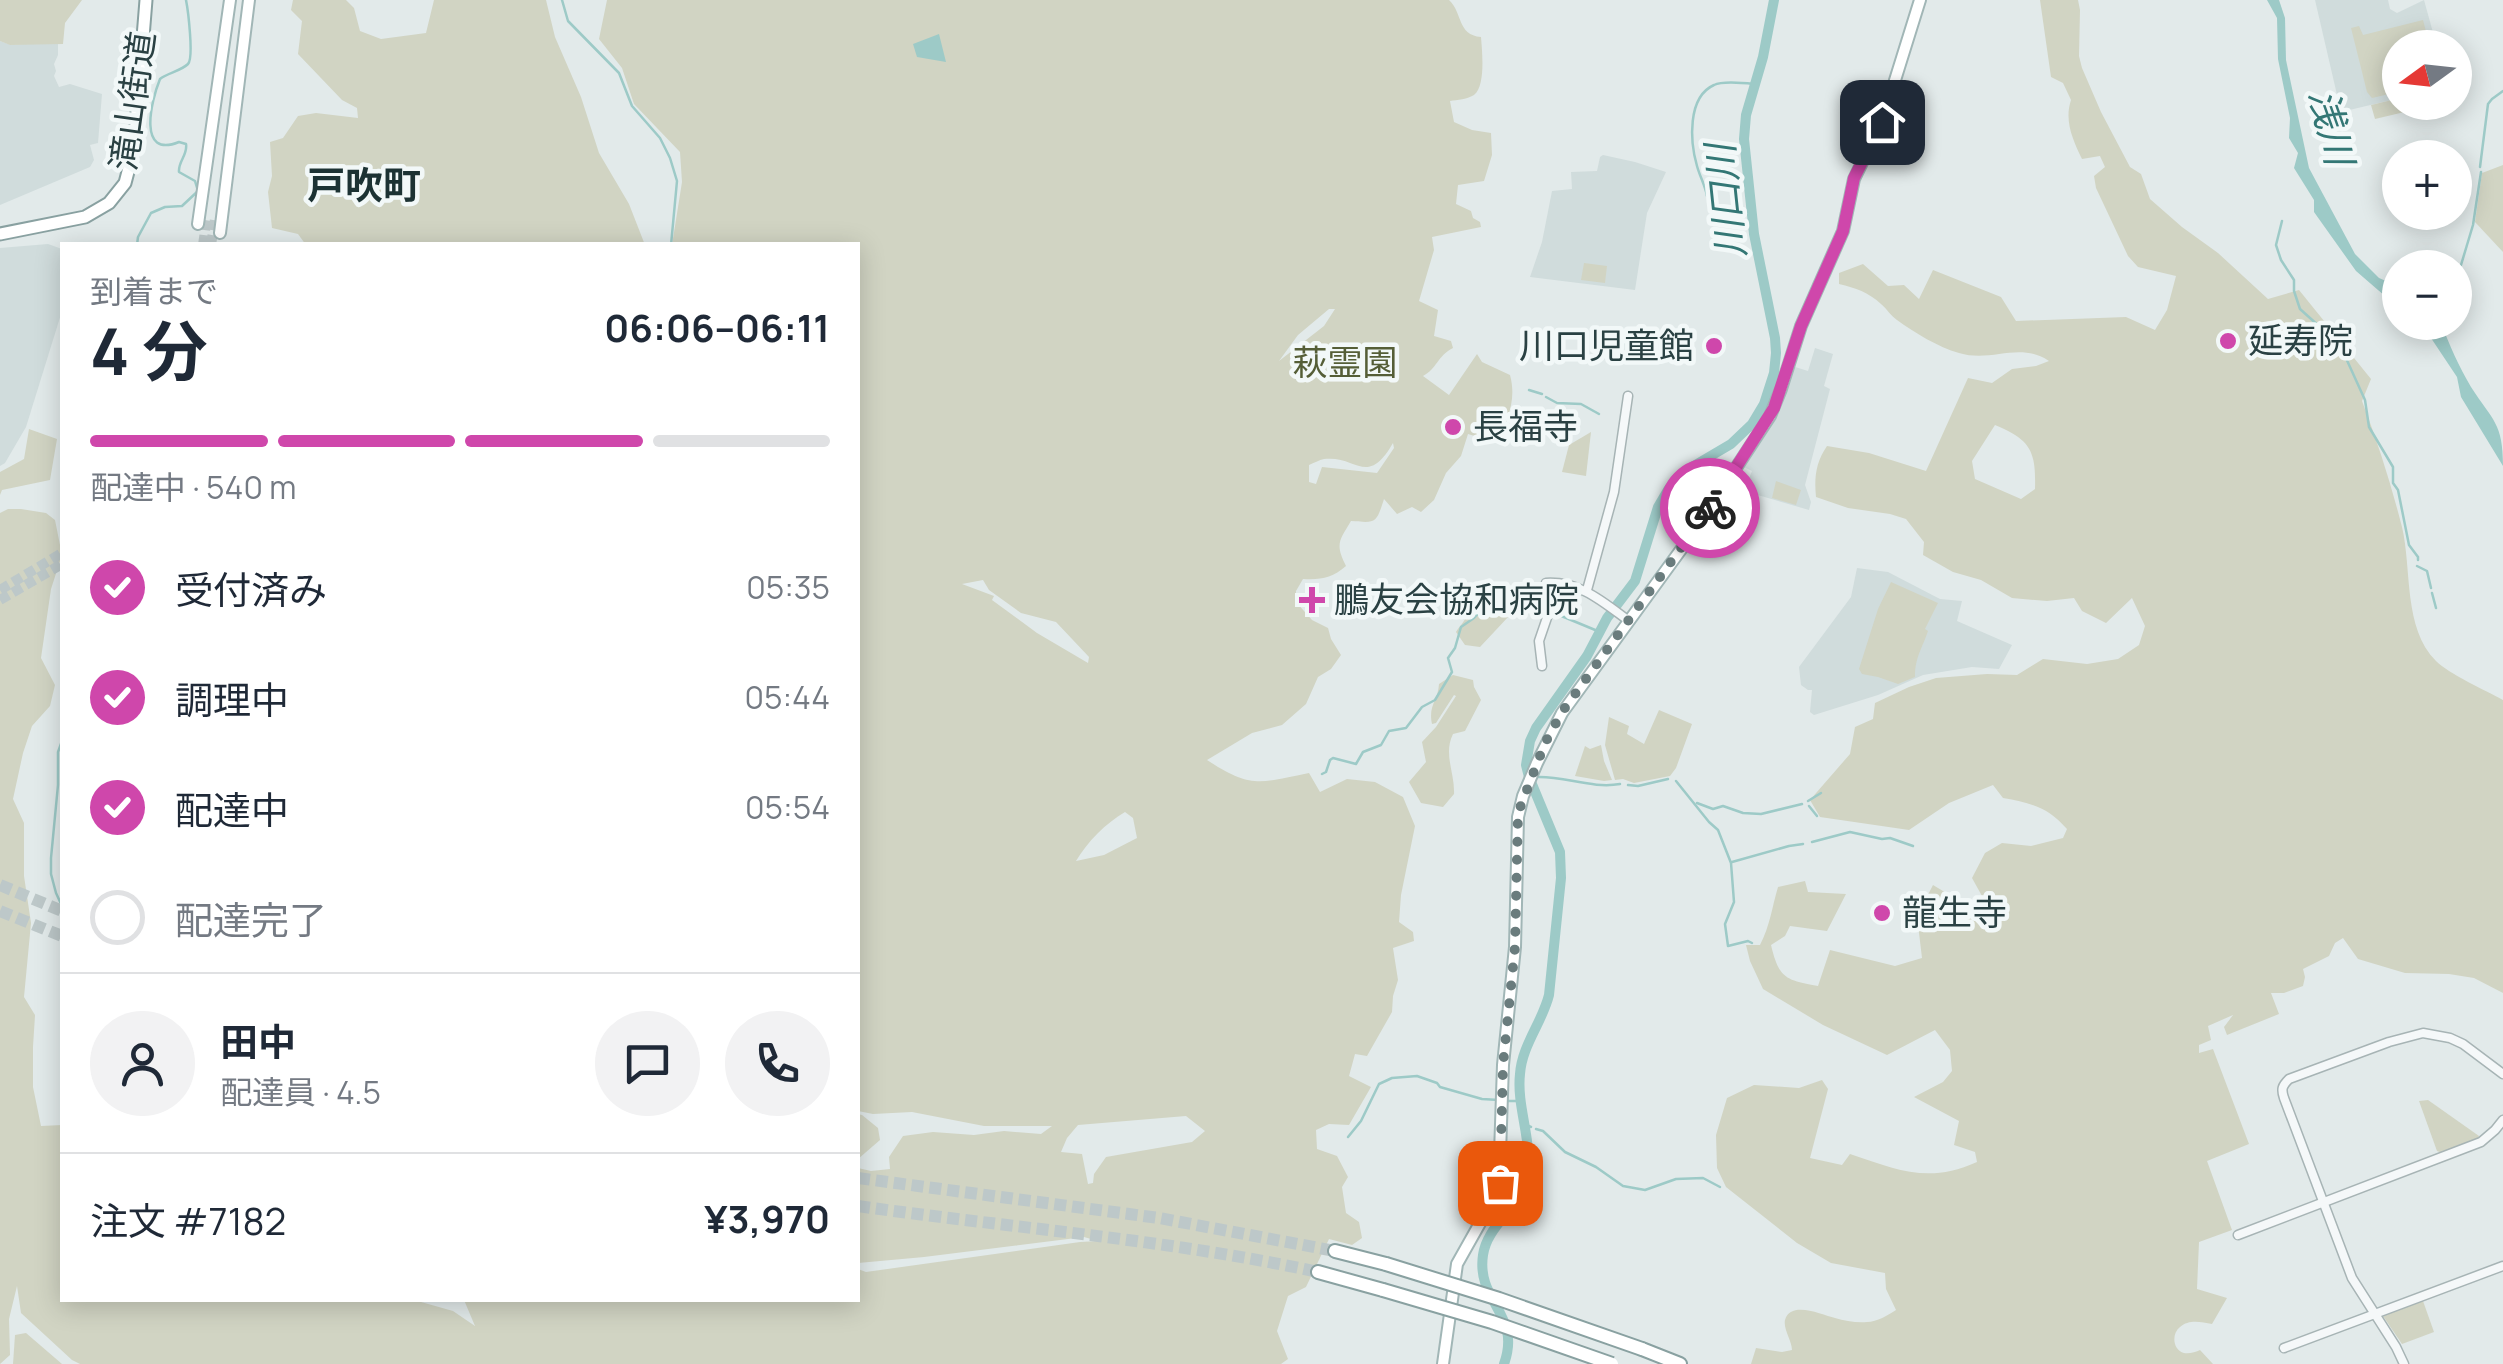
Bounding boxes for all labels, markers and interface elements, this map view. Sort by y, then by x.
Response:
street label: 滝山街道 [99,28,166,174]
north arrow [2382,30,2472,120]
map controls [2382,30,2472,340]
pin [1840,80,1925,165]
water label: 浅川 [2299,83,2368,174]
icon: home [1855,95,1910,150]
water label: 川口川 [1692,138,1756,261]
button: + [2382,140,2472,230]
district label: 戸吹町 [307,158,421,210]
button: − [2382,250,2472,340]
text: 到着まで [90,269,218,313]
text: 06:06–06:11 [604,301,830,353]
text: 4 分 [90,306,208,395]
place label: 延寿院 [2248,316,2353,364]
place label: 川口児童館 [1519,321,1694,369]
marker: 延寿院 [2217,330,2239,352]
marker: 川口児童館 [1703,335,1725,357]
park label: 萩霊園 [1292,338,1398,386]
place label: 長福寺 [1473,402,1578,450]
marker: 長福寺 [1442,416,1464,438]
courier [1660,458,1760,558]
text: 配達中 · 540 m [90,465,296,509]
icon: bike [1683,481,1738,536]
icon: check [90,560,145,615]
text: 受付済み [175,563,327,615]
text: 05:35 [746,565,830,609]
place label: 鵬友会協和病院 [1334,575,1579,623]
marker: 鵬友会協和病院 [1299,587,1325,613]
icon: check [90,670,145,725]
text: 調理中 [175,673,289,725]
text: 05:44 [744,675,830,719]
icon: check [90,780,145,835]
text: 配達中 [175,783,289,835]
text: 05:54 [745,785,830,829]
place label: 龍生寺 [1902,888,2007,936]
text: 配達完了 [175,893,327,945]
marker: 龍生寺 [1871,902,1893,924]
button: person [90,1011,195,1116]
button: chat [595,1011,700,1116]
button: phone [725,1011,830,1116]
text: 田中 [220,1015,296,1067]
text: 配達員 · 4.5 [220,1070,381,1114]
pin [1458,1141,1543,1226]
icon: bag [1473,1156,1528,1211]
text: ¥3,970 [704,1192,830,1244]
text: 注文 #7182 [90,1194,286,1246]

